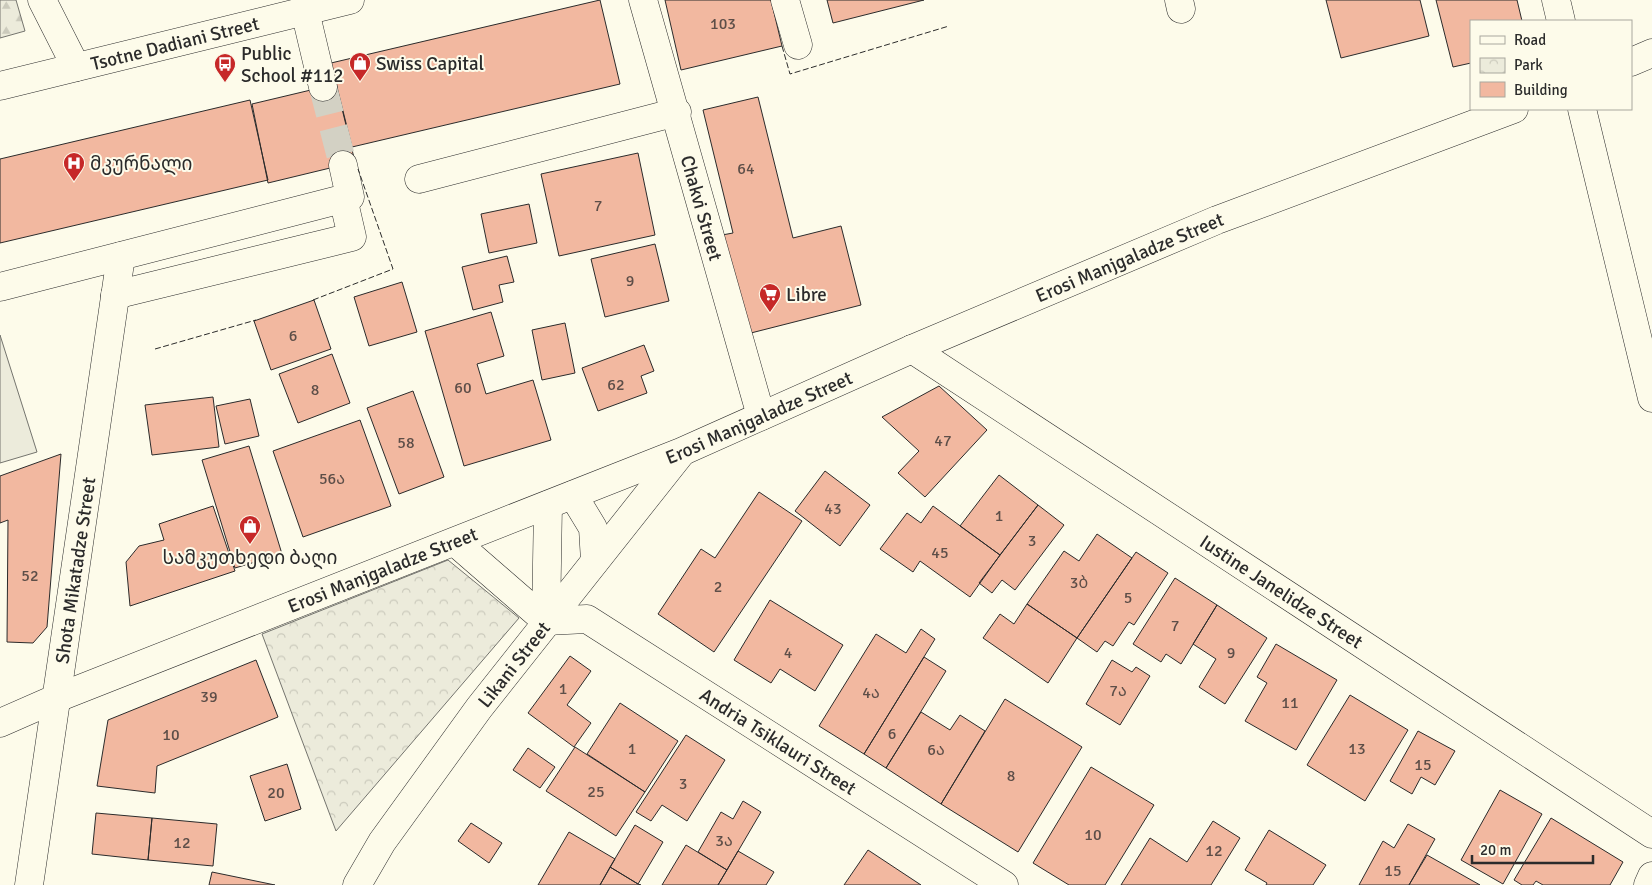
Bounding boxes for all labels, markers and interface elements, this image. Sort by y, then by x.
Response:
street label: Tsotne Dadiani Street [88,12,262,76]
house number: 103 [710,14,736,34]
legend [1470,20,1632,110]
text: Road [1514,31,1546,49]
place label: Public School #112 [241,42,343,88]
shop icon: Swiss Capital [348,51,372,82]
bus stop icon: Public School #112 [213,52,237,83]
place label: Swiss Capital [376,52,484,76]
text: Park [1514,56,1543,74]
text: Building [1514,81,1568,99]
hospital icon: მკურნალი [62,151,86,182]
place label: მკურნალი [90,152,193,176]
street label: Chakvi Street [675,153,727,264]
house number: 64 [737,159,755,179]
house number: 7 [594,196,602,216]
street label: Erosi Manjgaladze Street [1032,207,1227,308]
house number: 9 [626,271,634,291]
supermarket icon: Libre [758,282,782,313]
place label: Libre [786,283,827,307]
house number: 6 [289,326,297,346]
street label: Erosi Manjgaladze Street [662,366,857,470]
house number: 62 [607,375,625,395]
house number: 60 [454,378,472,398]
house number: 8 [311,380,319,400]
house number: 47 [934,431,952,451]
house number: 58 [397,433,415,453]
house number: 56ა [319,469,345,489]
street label: Shota Mikatadze Street [51,475,102,665]
house number: 43 [824,499,842,519]
house number: 1 [995,506,1003,526]
shop icon: სამკუთხედი ბაღი [238,514,262,545]
street label: Erosi Manjgaladze Street [284,522,481,619]
street label: Iustine Janelidze Street [1195,530,1368,654]
house number: 3 [1028,531,1036,551]
house number: 45 [931,543,949,563]
place label: სამკუთხედი ბაღი [163,546,337,570]
house number: 52 [21,566,39,586]
house number: 3ბ [1070,573,1088,593]
house number: 2 [714,577,722,597]
house number: 5 [1124,588,1132,608]
house number: 7 [1171,616,1179,636]
street label: Likani Street [473,617,556,713]
house number: 4 [784,643,793,663]
house number: 9 [1227,643,1235,663]
house number: 1 [559,679,567,699]
house number: 7ა [1109,681,1127,701]
street label: Andria Tsiklauri Street [695,683,861,801]
house number: 4ა [862,683,880,703]
house number: 39 [200,687,218,707]
house number: 11 [1281,693,1299,713]
house number: 6 [888,724,896,744]
house number: 10 [162,725,180,745]
house number: 1 [628,739,636,759]
house number: 13 [1348,739,1366,759]
house number: 6ა [927,740,945,760]
house number: 15 [1414,755,1432,775]
house number: 8 [1007,766,1015,786]
house number: 3 [679,774,687,794]
house number: 25 [587,782,605,802]
house number: 20 [267,783,285,803]
house number: 10 [1084,825,1102,845]
house number: 3ა [715,831,733,851]
scale bar [1472,832,1593,864]
house number: 12 [173,833,191,853]
house number: 12 [1205,841,1223,861]
text: 20 m [1480,841,1511,859]
house number: 15 [1384,861,1402,881]

